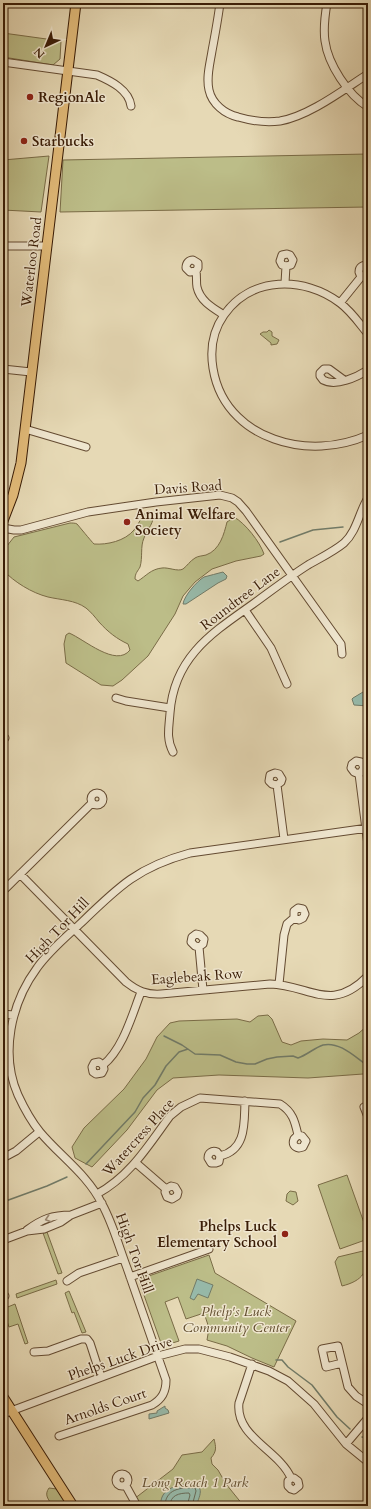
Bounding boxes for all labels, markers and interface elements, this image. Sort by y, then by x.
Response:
north arrow [26,26,66,66]
text: N [30,44,48,62]
place label: RegionAle [38,88,106,107]
marker: RegionAle [25,92,35,102]
place label: Starbucks [32,132,94,151]
marker: Starbucks [19,136,29,146]
street label: Waterloo Road [16,215,47,309]
street label: Davis Road [154,476,223,499]
place label: Animal Welfare Society [135,505,236,540]
marker: Animal Welfare Society [122,517,132,527]
street label: Roundtree Lane [197,562,284,635]
street label: High Tor Hill [21,893,94,967]
street label: Eaglebeak Row [150,964,244,989]
street label: Watercress Place [98,1094,179,1181]
street label: High Tor Hill [111,1210,158,1296]
one-way arrow [44,1214,51,1222]
place label: Phelps Luck Elementary School [157,1217,277,1252]
marker: Phelps Luck Elementary School [280,1229,290,1239]
park label: Phelp's Luck Community Center [183,1302,290,1337]
street label: Phelps Luck Drive [65,1332,175,1385]
street label: Arnolds Court [62,1383,149,1429]
park label: Long Reach 1 Park [142,1473,248,1492]

